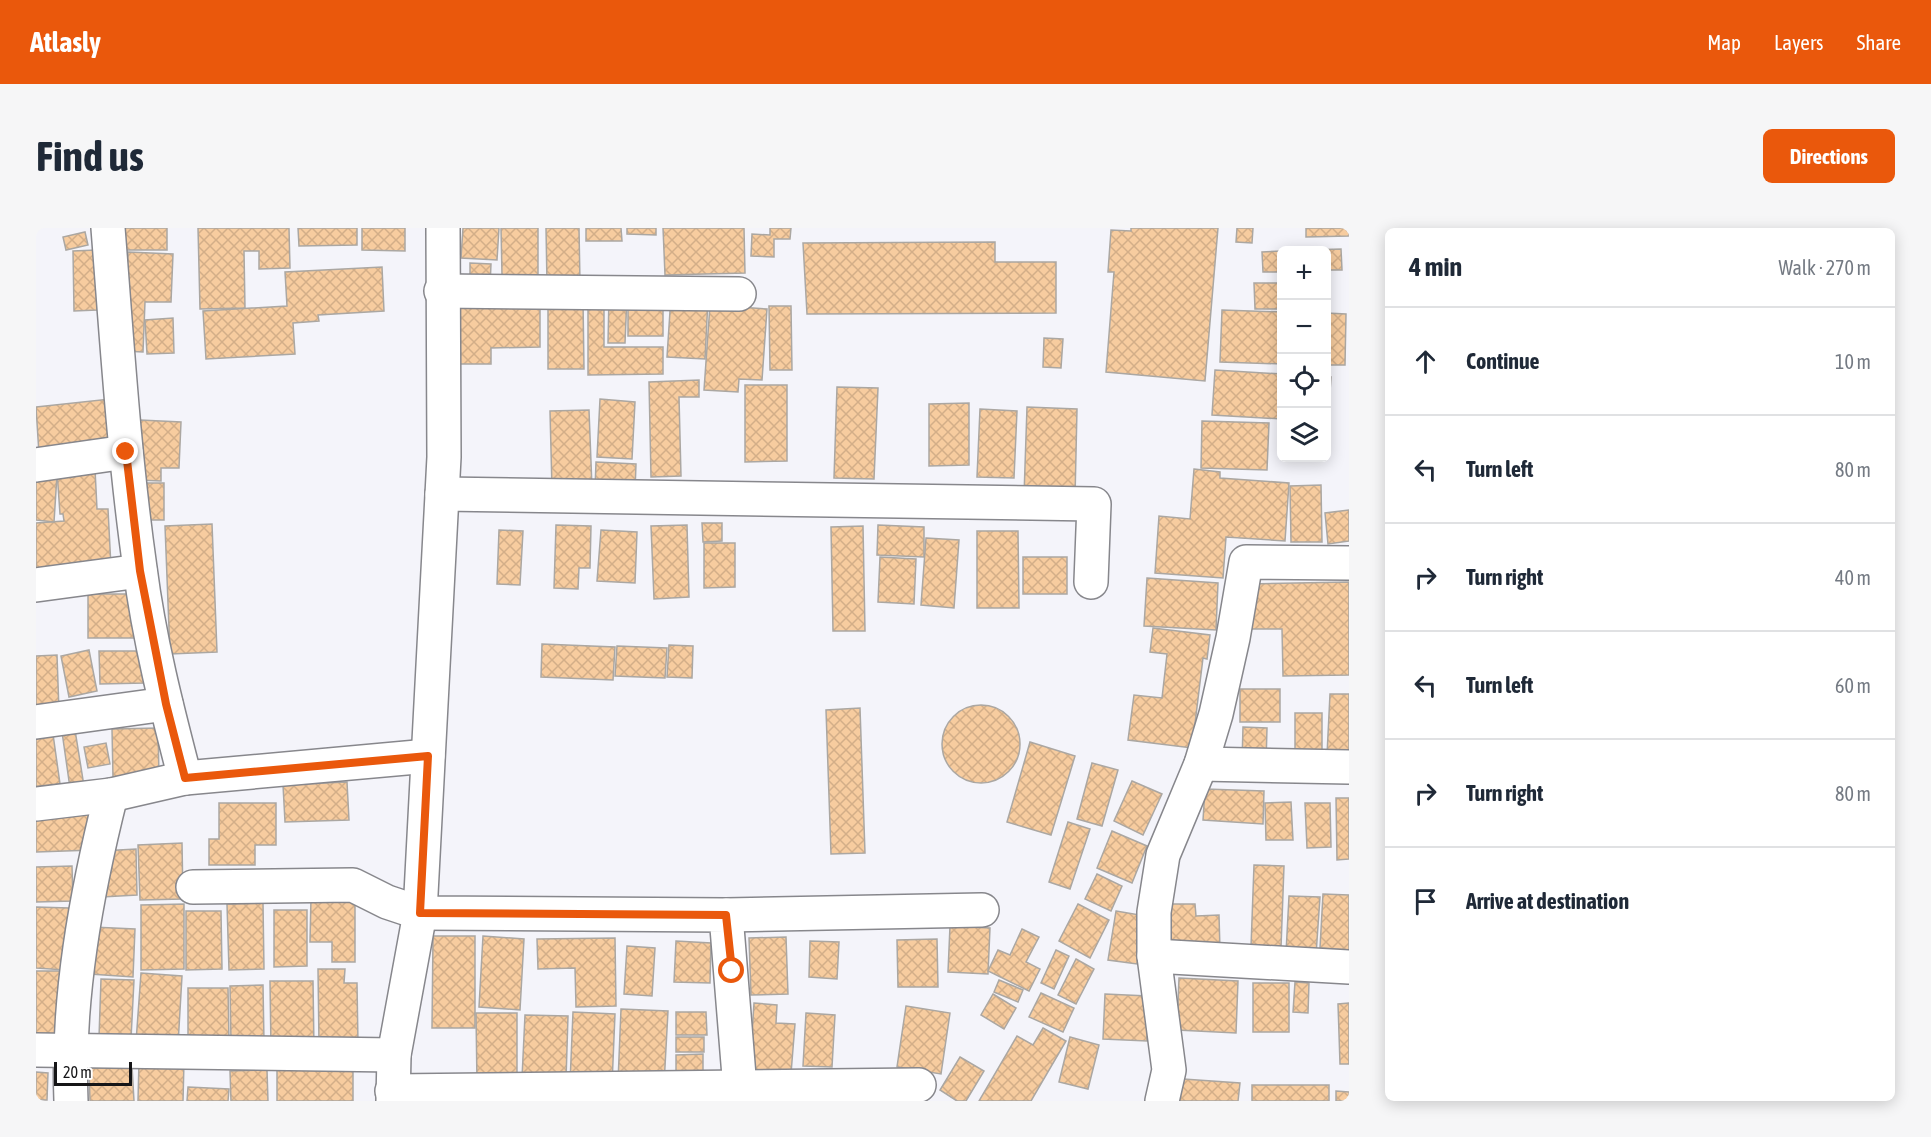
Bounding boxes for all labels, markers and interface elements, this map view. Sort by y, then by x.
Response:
text: Atlasly [30,26,101,58]
text: Map [1707,30,1741,54]
text: Layers [1774,30,1824,54]
text: Share [1857,30,1901,54]
button: Directions [1763,129,1895,183]
text: Find us [36,132,144,180]
map controls [1277,246,1331,462]
button: + [1277,246,1331,300]
text: 4 min [1409,252,1462,282]
text: Walk · 270 m [1779,256,1871,279]
button: − [1277,300,1331,354]
icon: ahead [1409,345,1442,378]
text: Continue [1466,348,1540,374]
text: 10 m [1835,350,1871,373]
button: locate [1277,354,1331,408]
button: layers [1277,408,1331,462]
route end [112,438,138,464]
icon: left [1409,453,1442,486]
text: Turn left [1466,456,1533,482]
text: 80 m [1835,458,1871,481]
icon: right [1409,561,1442,594]
text: Turn right [1466,564,1543,590]
text: 40 m [1835,566,1871,589]
icon: left [1409,669,1442,702]
text: Turn left [1466,672,1533,698]
text: 60 m [1835,674,1871,697]
icon: right [1409,777,1442,810]
text: Turn right [1466,780,1543,806]
text: 80 m [1835,782,1871,805]
icon: arrive [1409,885,1442,918]
text: Arrive at destination [1466,888,1629,914]
route start [718,957,744,983]
scale bar [54,1059,132,1086]
text: 20 m [63,1063,92,1081]

